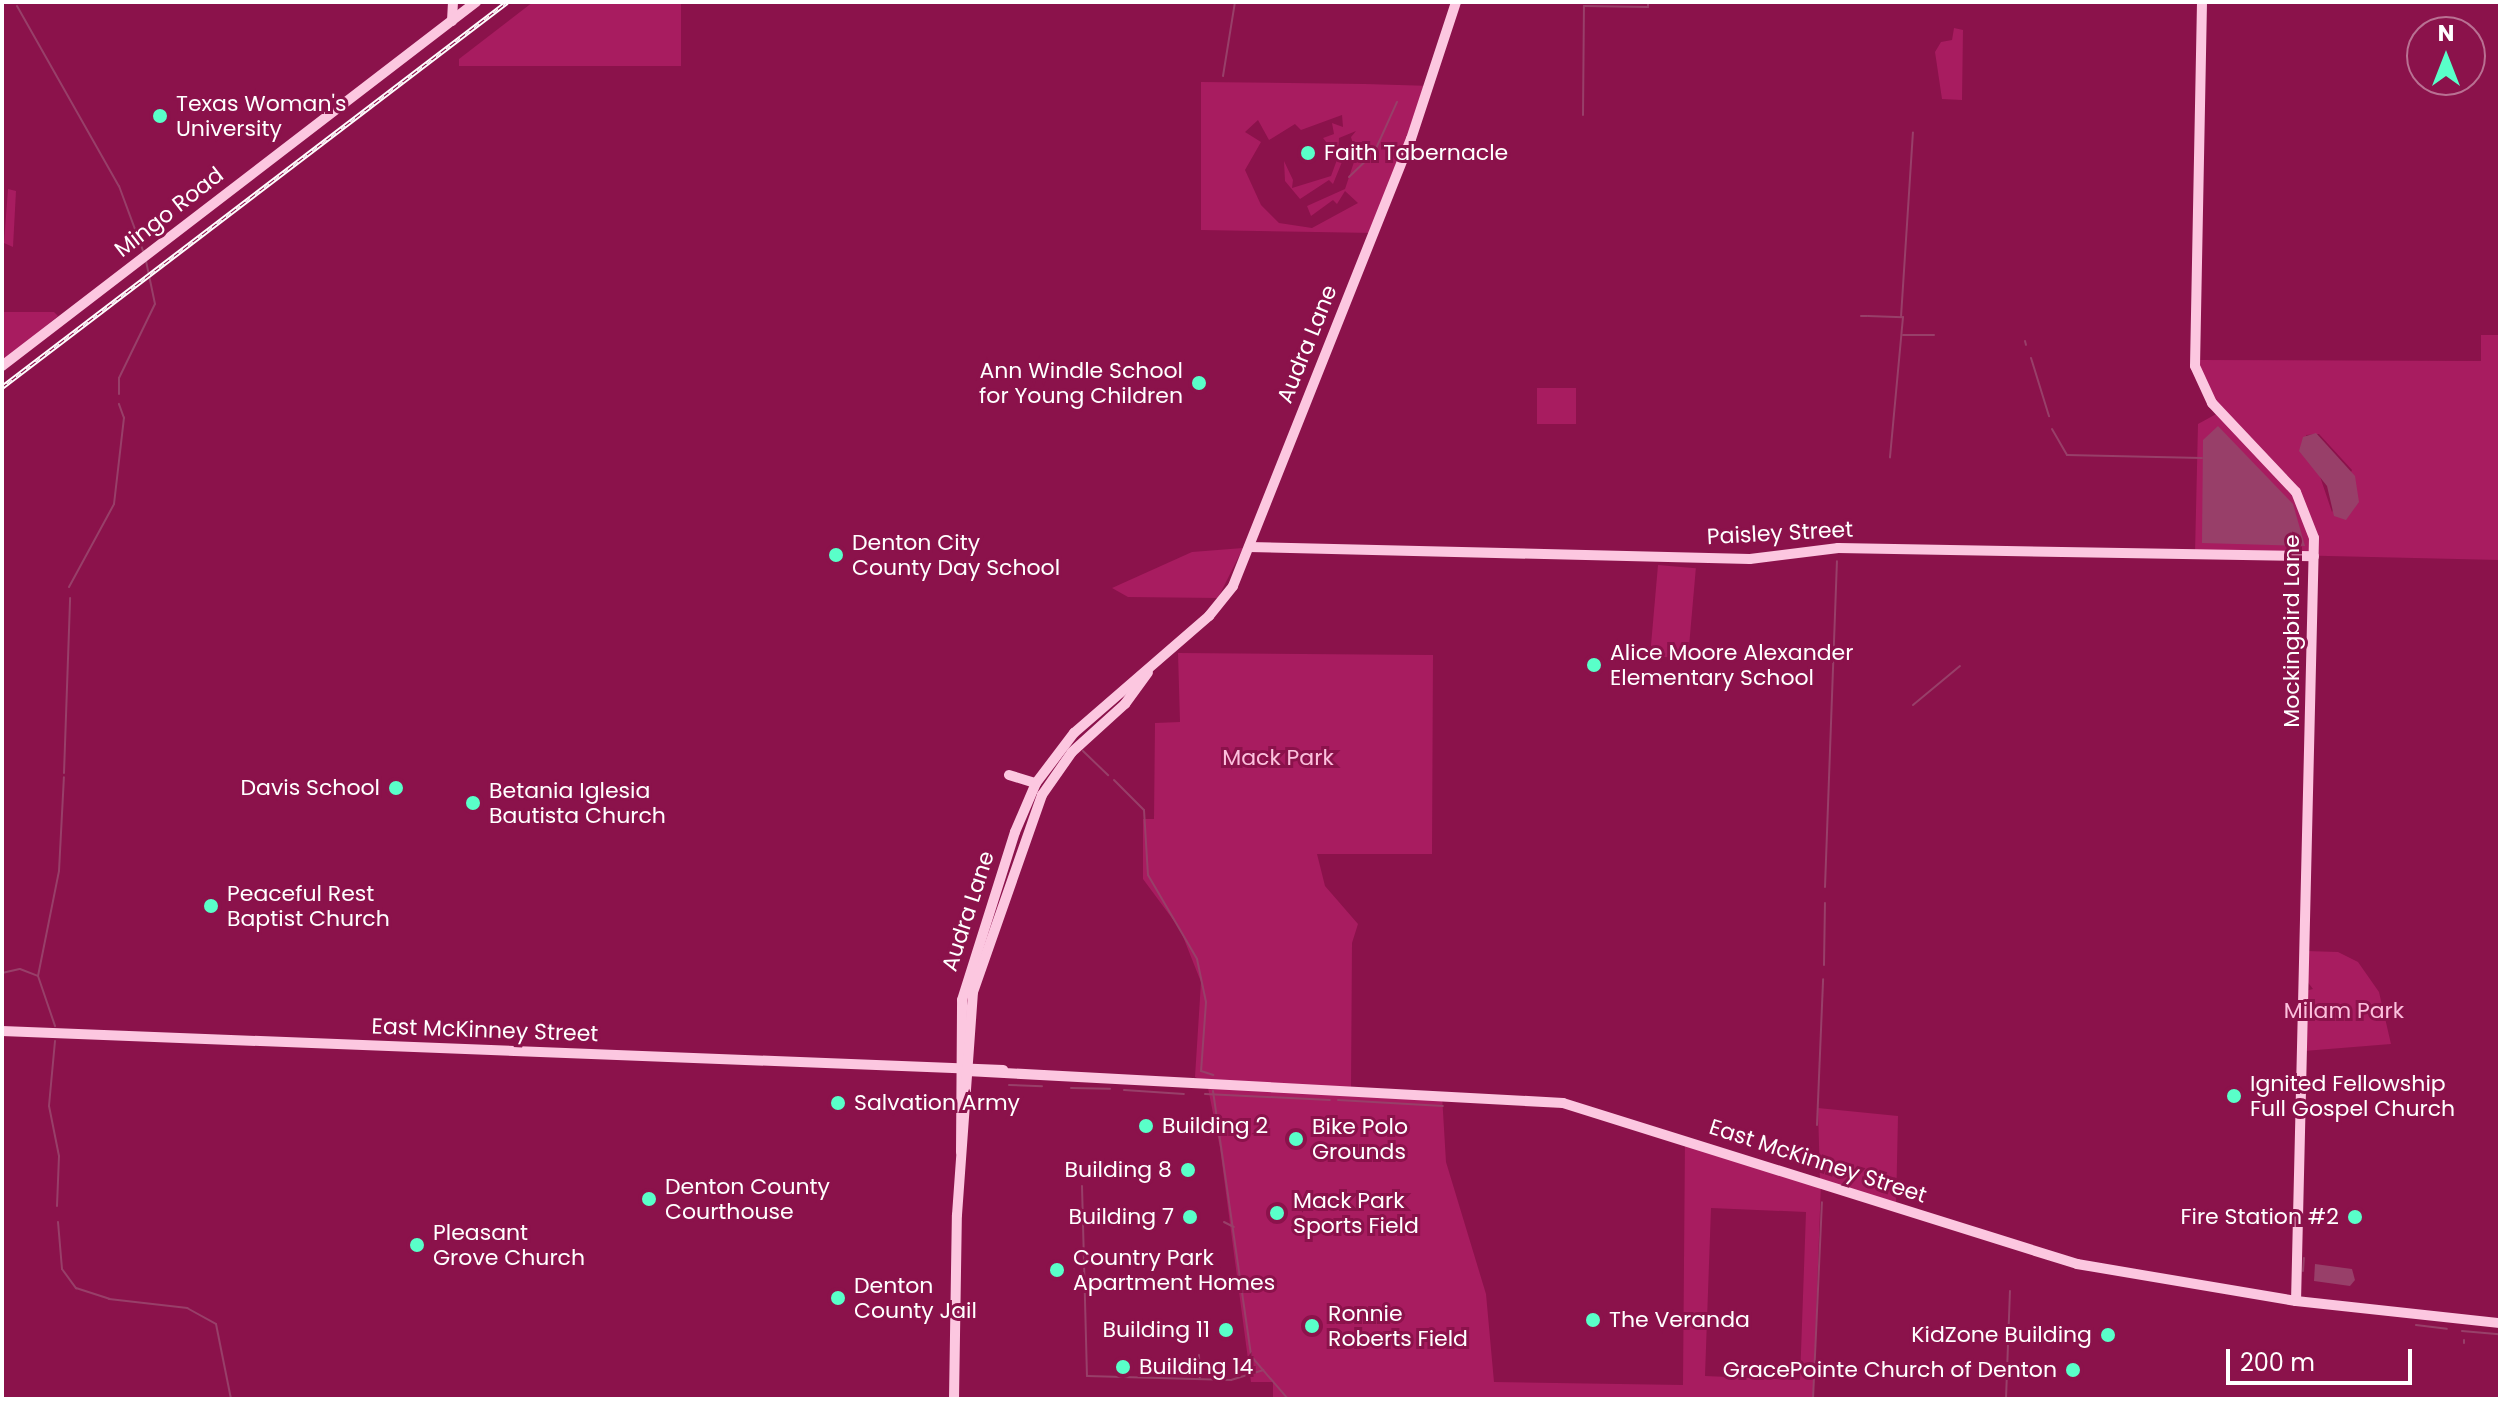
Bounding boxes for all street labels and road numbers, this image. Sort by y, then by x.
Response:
street label: Mingo Road [109,161,229,263]
street label: Audra Lane [1271,281,1343,407]
street label: Paisley Street [1706,516,1854,550]
street label: Mockingbird Lane [2279,534,2305,728]
street label: Audra Lane [936,848,1000,974]
street label: East McKinney Street [371,1013,599,1047]
street label: East McKinney Street [1706,1113,1930,1209]

